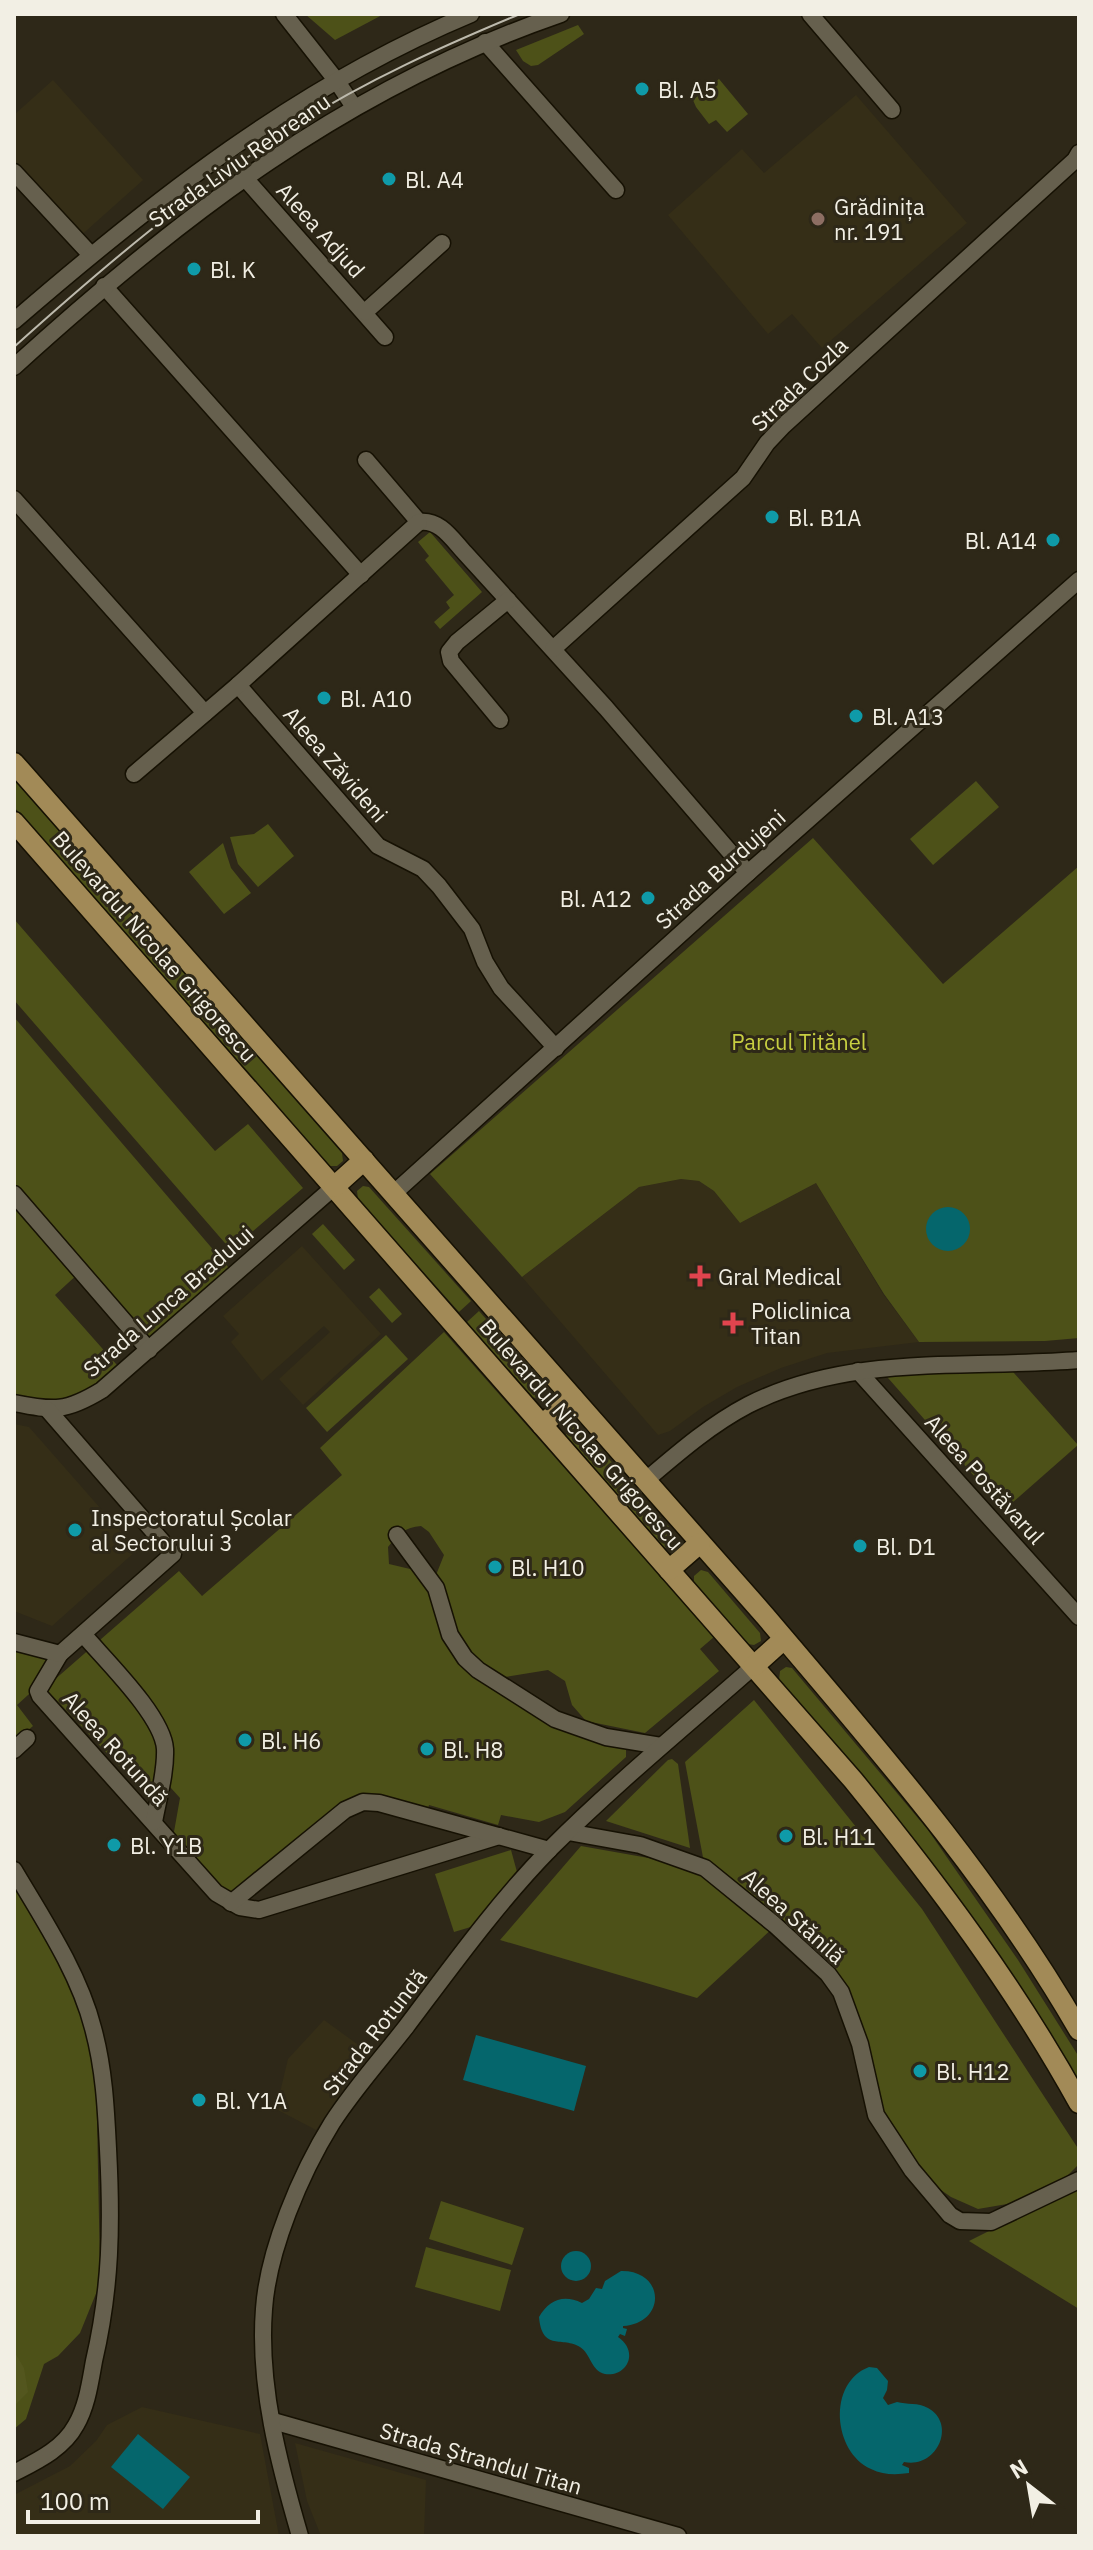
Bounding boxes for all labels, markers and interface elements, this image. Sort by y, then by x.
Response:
place label: Bl. A5 [658,75,717,104]
marker: Bl. A5 [633,80,651,98]
street label: Strada Liviu Rebreanu [142,86,336,234]
place label: Bl. A4 [405,165,464,194]
marker: Bl. A4 [380,170,398,188]
street label: Aleea Adjud [270,176,372,284]
place label: Grădinița nr. 191 [834,192,925,246]
marker: Grădinița nr. 191 [809,210,827,228]
place label: Bl. K [210,255,256,284]
marker: Bl. K [185,260,203,278]
street label: Strada Cozla [744,330,854,437]
place label: Bl. B1A [788,503,861,532]
marker: Bl. B1A [763,508,781,526]
place label: Bl. A14 [965,526,1037,555]
marker: Bl. A14 [1044,531,1062,549]
place label: Bl. A10 [340,684,412,713]
marker: Bl. A10 [315,689,333,707]
street label: Aleea Zăvideni [278,700,394,828]
place label: Bl. A13 [872,702,944,731]
marker: Bl. A13 [847,707,865,725]
street label: Strada Burdujeni [649,803,791,935]
street label: Bulevardul Nicolae Grigorescu [46,824,264,1068]
place label: Bl. A12 [560,884,632,913]
marker: Bl. A12 [639,889,657,907]
park label: Parcul Titănel [731,1027,867,1056]
street label: Strada Lunca Bradului [77,1219,259,1383]
place label: Gral Medical [718,1262,841,1291]
marker: Gral Medical [689,1265,711,1287]
place label: Policlinica Titan [751,1296,851,1350]
street label: Bulevardul Nicolae Grigorescu [473,1312,691,1556]
marker: Policlinica Titan [722,1312,744,1334]
street label: Aleea Postăvarul [919,1408,1051,1550]
place label: Inspectoratul Școlar al Sectorului 3 [91,1503,292,1557]
marker: Inspectoratul Școlar al Sectorului 3 [66,1521,84,1539]
place label: Bl. D1 [876,1532,936,1561]
marker: Bl. D1 [851,1537,869,1555]
place label: Bl. H10 [511,1553,585,1582]
marker: Bl. H10 [486,1558,504,1576]
street label: Aleea Rotundă [57,1685,175,1812]
place label: Bl. H6 [261,1726,322,1755]
marker: Bl. H6 [236,1731,254,1749]
place label: Bl. H8 [443,1735,504,1764]
marker: Bl. H8 [418,1740,436,1758]
place label: Bl. H11 [802,1822,876,1851]
marker: Bl. H11 [777,1827,795,1845]
place label: Bl. Y1B [130,1831,202,1860]
marker: Bl. Y1B [105,1836,123,1854]
street label: Aleea Stănilă [736,1862,852,1970]
street label: Strada Rotundă [315,1963,433,2101]
place label: Bl. H12 [936,2057,1010,2086]
marker: Bl. H12 [911,2062,929,2080]
place label: Bl. Y1A [215,2086,287,2115]
marker: Bl. Y1A [190,2091,208,2109]
street label: Strada Ștrandul Titan [376,2415,586,2501]
north arrow [989,2446,1069,2526]
text: N [1004,2452,1033,2485]
scale bar [28,2474,258,2524]
text: 100 m [40,2485,110,2517]

